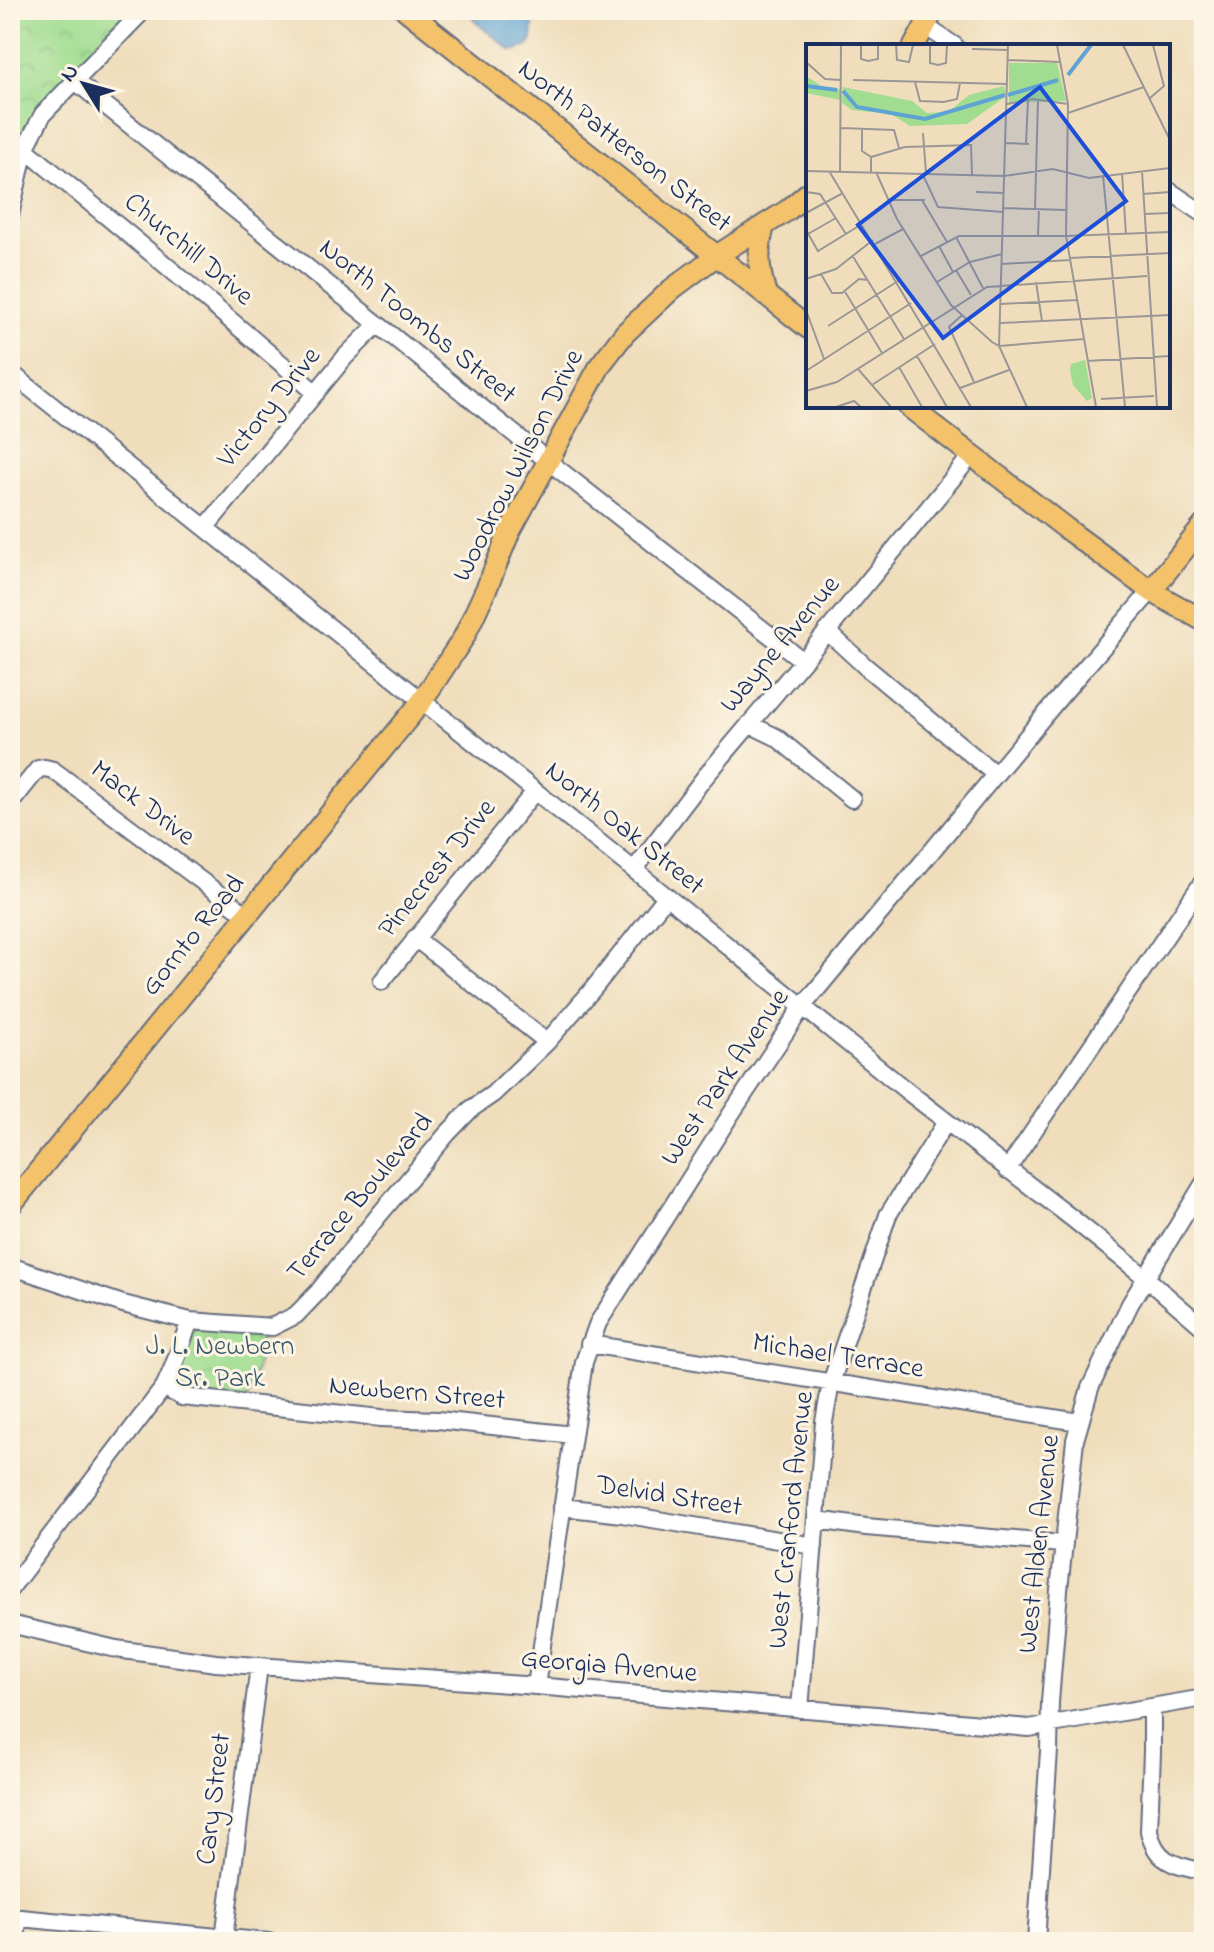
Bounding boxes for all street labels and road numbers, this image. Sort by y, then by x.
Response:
street label: North Patterson Street [508,50,740,244]
street label: Churchill Drive [114,183,262,317]
street label: North Toombs Street [309,229,525,415]
street label: Victory Drive [208,338,332,478]
street label: Woodrow Wilson Drive [443,342,596,589]
street label: Wayne Avenue [711,567,851,723]
street label: Mack Drive [81,751,204,857]
street label: North Oak Street [535,752,713,906]
street label: Pinecrest Drive [369,790,507,947]
street label: Gornto Road [132,866,256,1006]
street label: West Park Avenue [651,981,801,1175]
street label: Terrace Boulevard [278,1104,444,1292]
street label: Michael Terrace [749,1323,927,1391]
street label: Newbern Street [327,1366,507,1422]
street label: West Cranford Avenue [758,1389,826,1651]
street label: West Alden Avenue [1008,1432,1072,1655]
street label: Delvid Street [592,1465,745,1529]
street label: Georgia Avenue [519,1639,699,1695]
street label: Cary Street [187,1731,243,1867]

